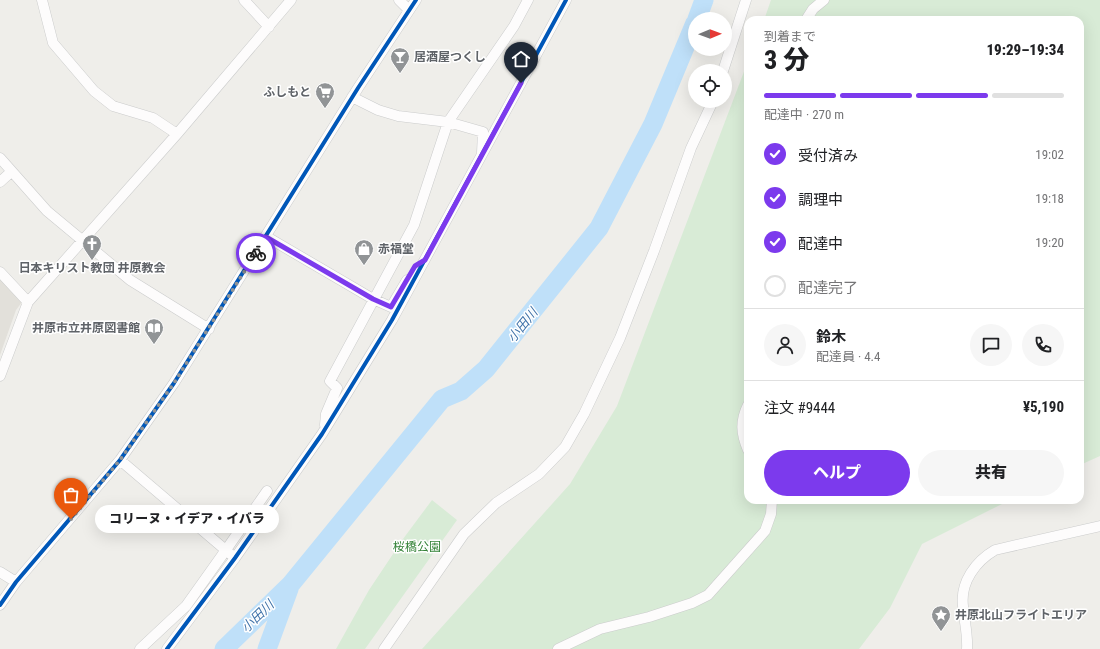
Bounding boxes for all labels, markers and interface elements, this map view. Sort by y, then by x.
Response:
north arrow [688,12,732,56]
map controls [688,12,732,108]
text: 到着まで [764,29,816,44]
text: 19:29–19:34 [986,41,1064,59]
pin [504,42,538,83]
text: 3 分 [764,45,809,75]
bar icon: 居酒屋つくし [389,46,411,74]
icon: home [510,48,532,70]
place label: 居酒屋つくし [414,50,486,64]
button: locate [688,64,732,108]
supermarket icon: ふしもと [314,81,336,109]
place label: ふしもと [263,85,311,99]
text: 配達中 · 270 m [764,107,844,122]
icon: check [764,143,786,165]
text: 受付済み [798,147,858,165]
text: 19:02 [1035,147,1064,162]
icon: check [764,187,786,209]
text: 調理中 [798,191,843,209]
text: 19:18 [1035,191,1064,206]
icon: check [764,231,786,253]
church icon: 日本キリスト教団 井原教会 [81,233,103,261]
courier [236,233,276,273]
text: 配達中 [798,235,843,253]
text: 19:20 [1035,235,1064,250]
shop icon: 赤福堂 [353,238,375,266]
icon: bike [245,242,267,264]
place label: 赤福堂 [378,242,414,256]
place label: 日本キリスト教団 井原教会 [19,261,165,275]
text: 配達完了 [798,279,858,297]
water label: 小田川 [504,304,542,345]
library icon: 井原市立井原図書館 [143,317,165,345]
place label: 井原市立井原図書館 [32,321,140,335]
button: person [764,324,806,366]
button: chat [970,324,1012,366]
button: phone [1022,324,1064,366]
text: 鈴木 [816,328,846,346]
text: 配達員 · 4.4 [816,349,880,364]
text: ¥5,190 [1023,398,1064,416]
text: 注文 #9444 [764,399,835,417]
button: ヘルプ [764,450,910,496]
button: 共有 [918,450,1064,496]
pin [54,478,88,519]
icon: bag [60,484,82,506]
callout: コリーヌ・イデア・イバラ [95,505,279,533]
text: コリーヌ・イデア・イバラ [109,511,265,526]
park label: 桜橋公園 [393,540,441,554]
water label: 小田川 [238,596,278,635]
place icon: 井原北山フライトエリア [930,604,952,632]
place label: 井原北山フライトエリア [955,608,1087,622]

